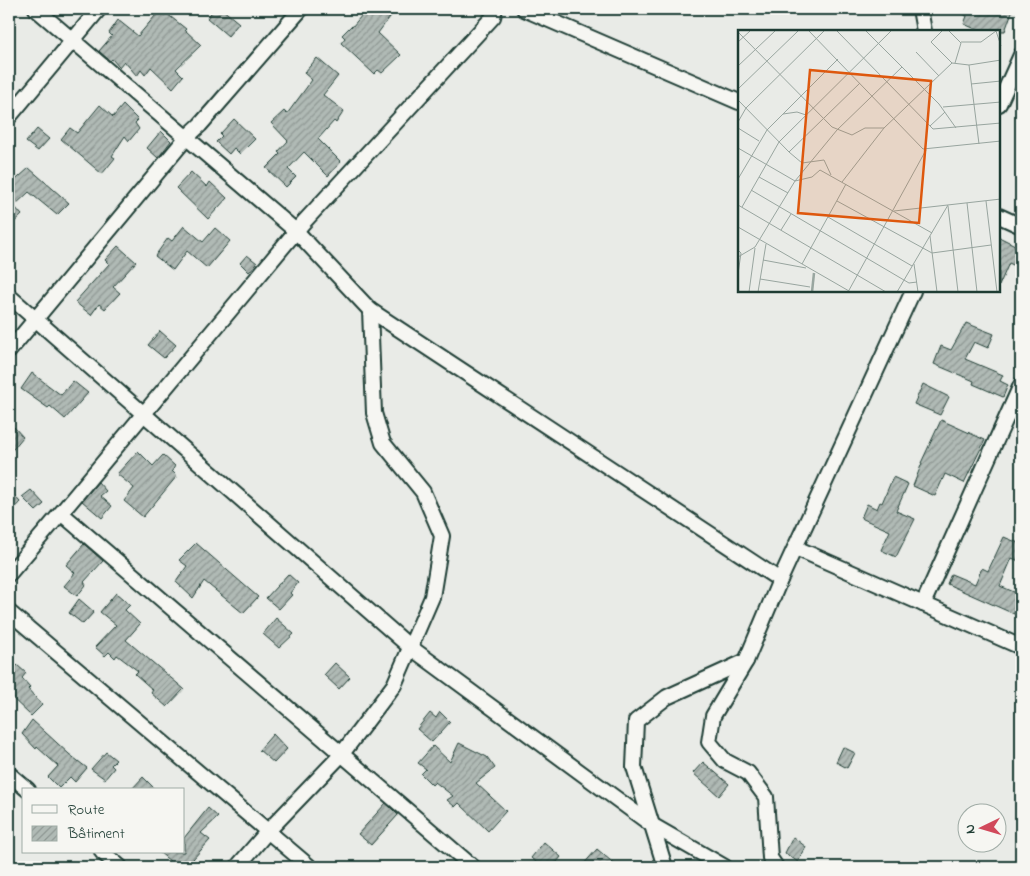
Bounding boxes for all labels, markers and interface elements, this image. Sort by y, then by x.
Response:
inset map [738,30,1000,292]
legend [22,788,185,854]
text: Route [68,799,105,821]
north arrow [958,804,1008,854]
text: Bâtiment [67,823,125,845]
text: N [960,823,981,835]

